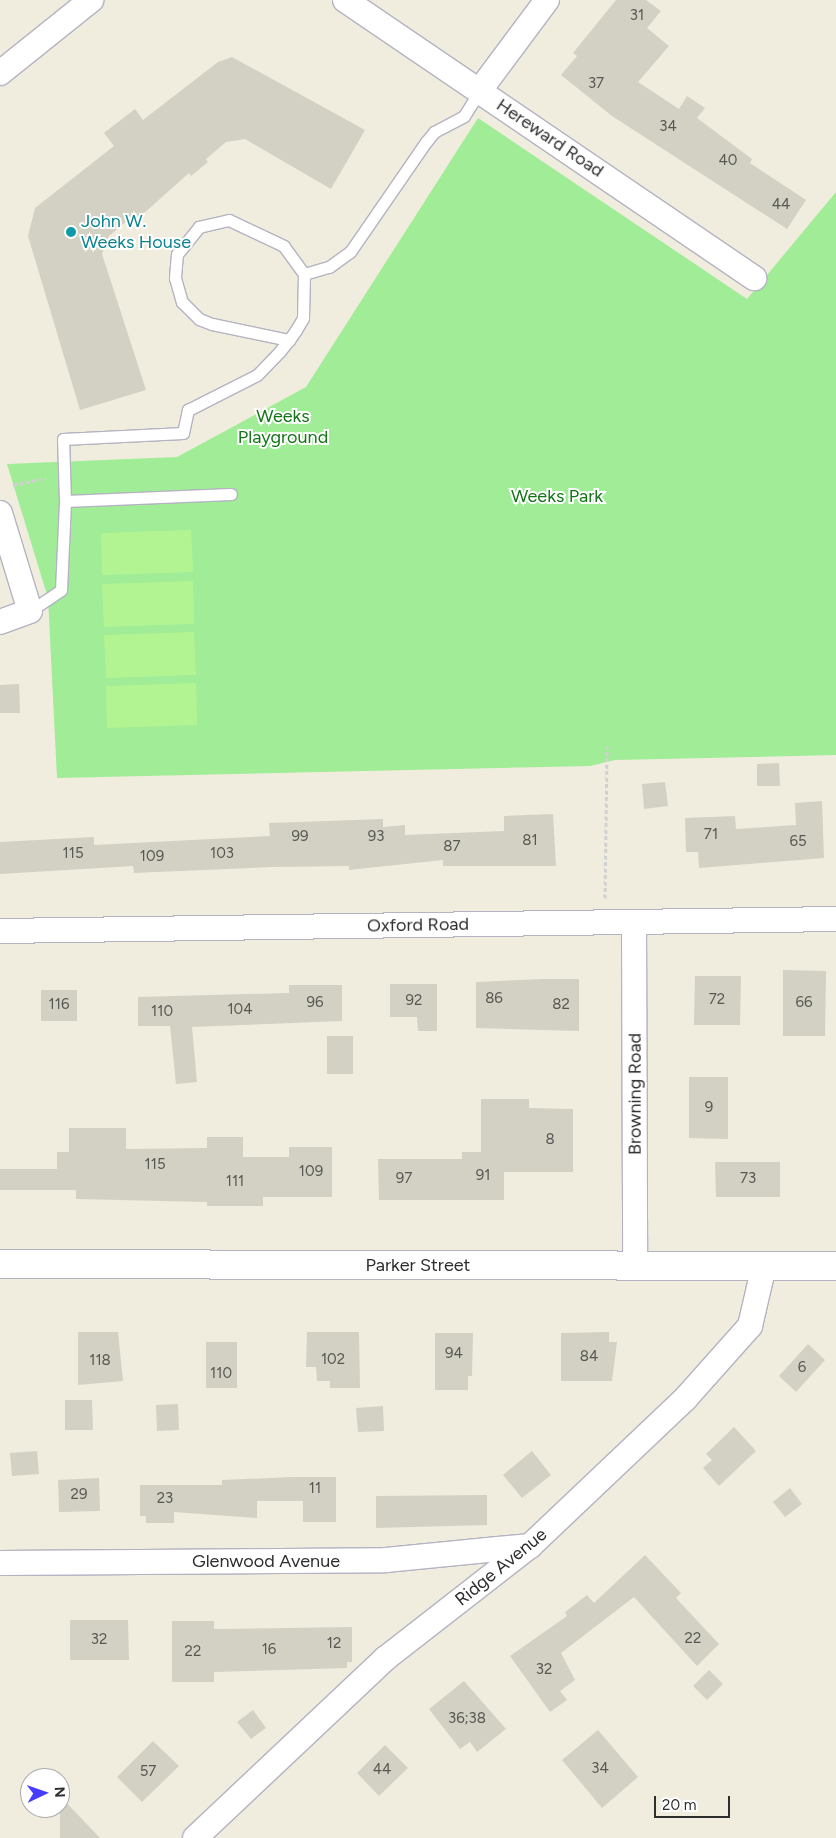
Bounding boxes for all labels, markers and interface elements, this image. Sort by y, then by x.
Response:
house number: 31 [630,7,644,25]
house number: 37 [588,75,604,93]
street label: Hereward Road [492,94,608,182]
house number: 34 [659,118,677,136]
house number: 40 [719,152,737,170]
house number: 44 [772,196,790,214]
place label: John W. Weeks House [81,211,191,253]
marker: John W. Weeks House [65,226,77,238]
park label: Weeks Playground [238,406,328,448]
park label: Weeks Park [511,485,603,507]
house number: 71 [704,826,718,844]
house number: 99 [292,828,308,846]
house number: 93 [368,828,384,846]
house number: 81 [522,832,538,850]
house number: 65 [789,833,807,851]
house number: 87 [443,838,461,856]
house number: 115 [62,845,84,863]
house number: 103 [210,845,234,863]
house number: 109 [140,848,164,866]
street label: Oxford Road [367,913,469,937]
house number: 86 [485,990,503,1008]
house number: 72 [709,991,725,1009]
house number: 92 [406,992,422,1010]
house number: 96 [307,994,323,1012]
house number: 66 [796,994,812,1012]
house number: 116 [49,996,69,1014]
house number: 82 [552,996,570,1014]
house number: 104 [227,1001,253,1019]
house number: 110 [151,1003,173,1021]
street label: Browning Road [624,1033,646,1155]
house number: 9 [705,1099,713,1117]
house number: 8 [545,1131,555,1149]
house number: 115 [144,1156,166,1174]
house number: 109 [299,1163,323,1181]
house number: 91 [476,1167,490,1185]
house number: 97 [396,1170,412,1188]
house number: 73 [740,1170,756,1188]
house number: 111 [226,1173,244,1191]
street label: Parker Street [366,1254,470,1276]
house number: 94 [445,1345,463,1363]
house number: 84 [580,1348,598,1366]
house number: 102 [321,1351,345,1369]
house number: 118 [89,1352,111,1370]
house number: 6 [798,1359,806,1377]
house number: 110 [210,1365,232,1383]
house number: 11 [309,1480,321,1498]
house number: 29 [71,1486,87,1504]
house number: 23 [157,1490,173,1508]
street label: Ridge Avenue [451,1523,551,1611]
street label: Glenwood Avenue [192,1550,340,1572]
house number: 22 [685,1630,701,1648]
house number: 32 [91,1631,107,1649]
house number: 12 [327,1635,341,1653]
house number: 16 [262,1641,276,1659]
house number: 22 [185,1643,201,1661]
house number: 32 [536,1661,552,1679]
house number: 36;38 [448,1710,486,1728]
house number: 34 [591,1760,609,1778]
house number: 44 [373,1761,391,1779]
house number: 57 [140,1763,156,1781]
north arrow [20,1768,70,1818]
text: N [51,1786,68,1798]
scale bar [656,1786,732,1818]
text: 20 m [662,1796,696,1814]

